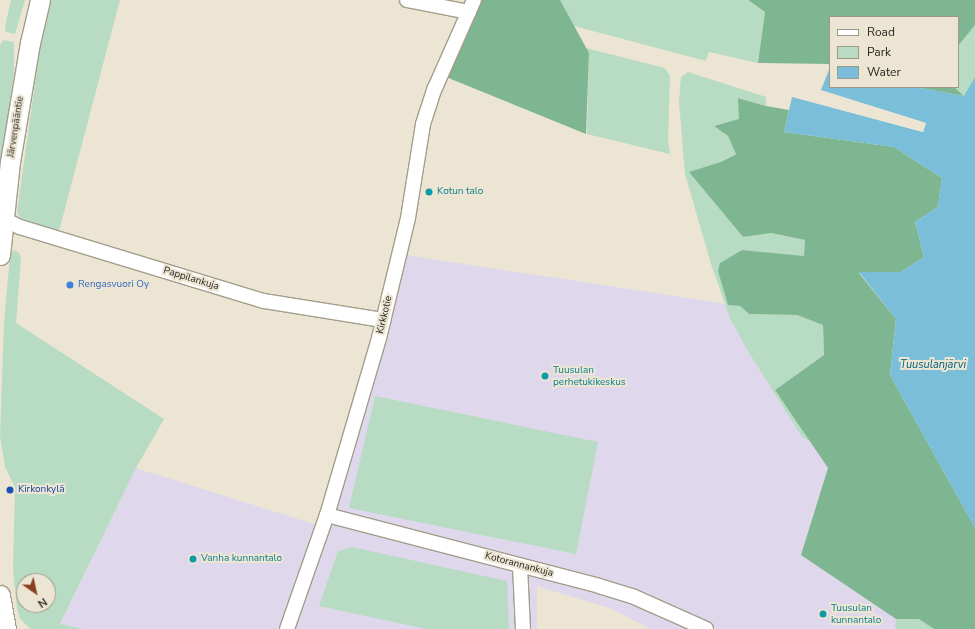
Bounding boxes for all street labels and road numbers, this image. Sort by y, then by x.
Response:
street label: Järvenpääntie [5,96,27,158]
street label: Pappilankuja [162,265,220,293]
street label: Kirkkotie [375,295,395,335]
street label: Kotorannankuja [484,550,554,580]

